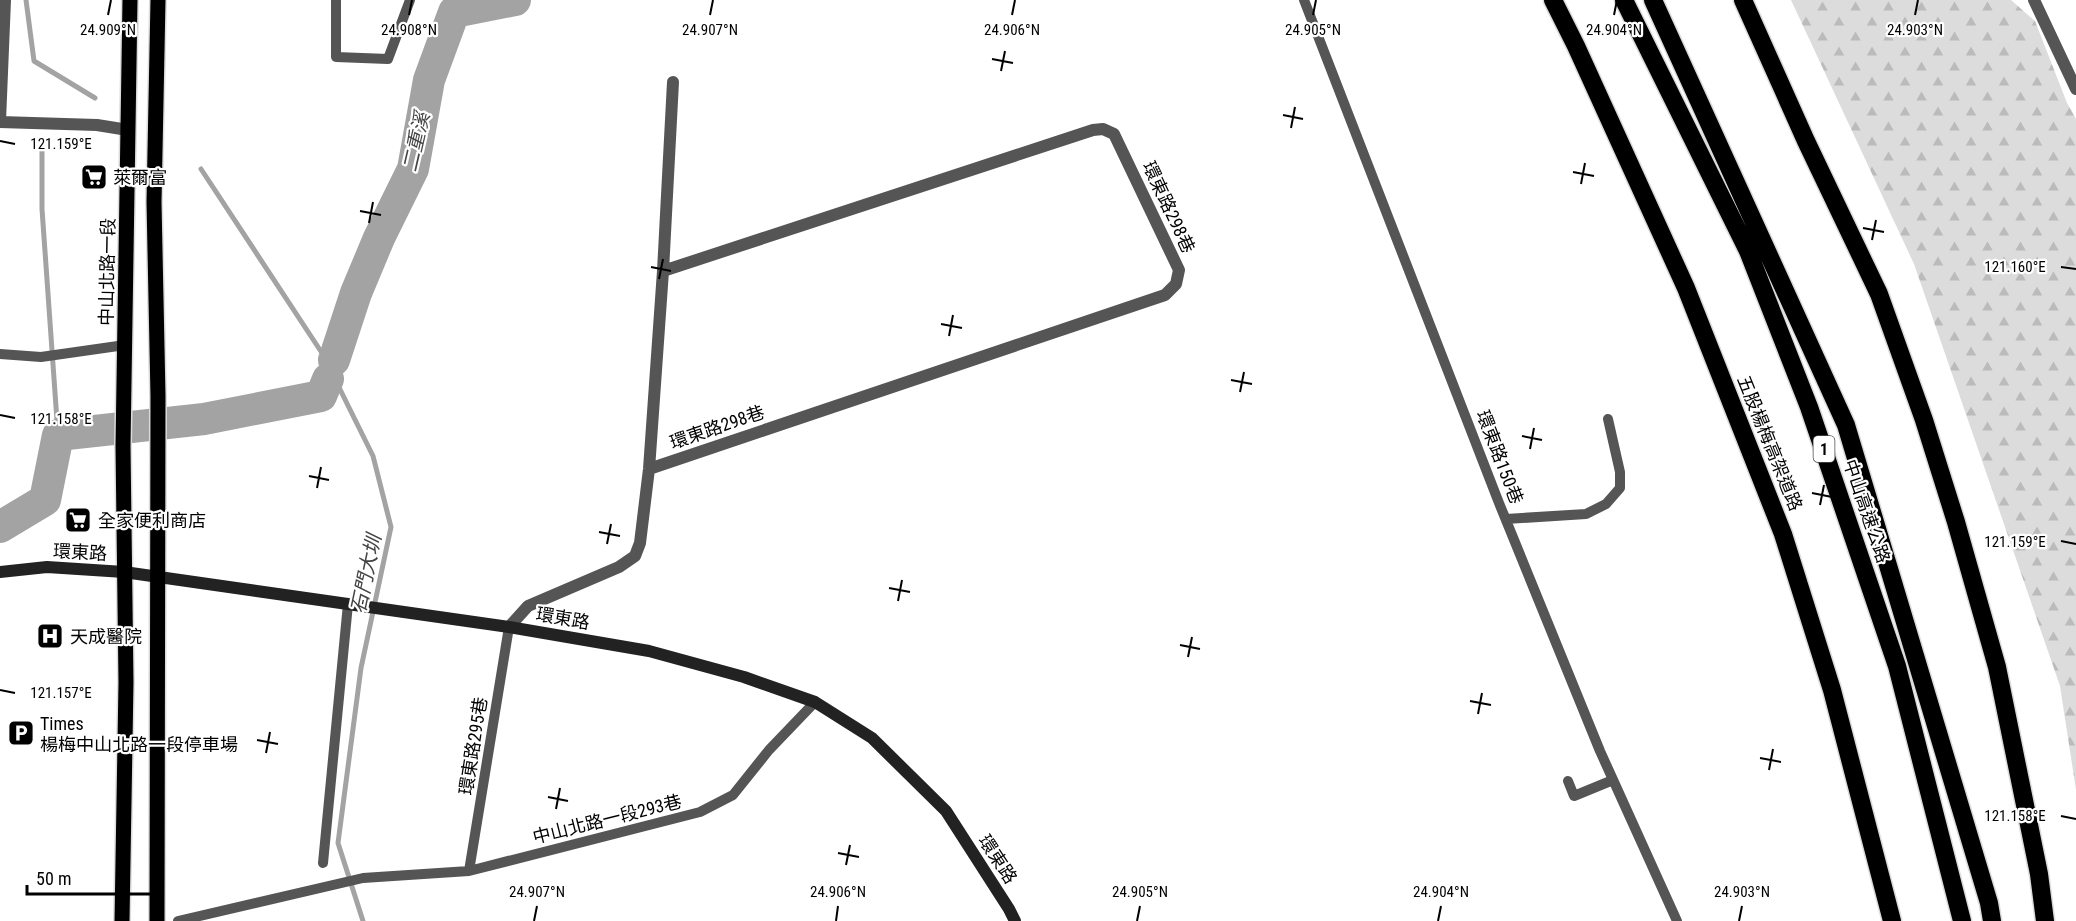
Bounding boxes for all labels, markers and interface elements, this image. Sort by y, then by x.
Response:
text: 24.909°N [80,21,136,39]
text: 24.908°N [381,21,437,39]
text: 24.907°N [682,21,738,39]
text: 24.906°N [984,21,1040,39]
text: 24.905°N [1285,21,1341,39]
text: 24.904°N [1586,21,1642,39]
text: 24.903°N [1887,21,1943,39]
water label: 二重溪 [398,107,435,174]
text: 121.159°E [30,135,92,153]
street label: 環東路298巷 [1139,158,1199,256]
supermarket icon: 萊爾富 [79,162,109,192]
place label: 萊爾富 [113,167,167,188]
street label: 中山北路一段 [96,218,118,326]
text: 121.160°E [1984,258,2046,276]
street label: 五股楊梅高架道路 [1733,372,1807,514]
street label: 環東路298巷 [667,401,767,453]
street label: 環東路150巷 [1473,407,1527,507]
text: 121.158°E [30,410,92,428]
road number: 1 [1814,436,1834,462]
street label: 中山高速公路 [1839,457,1895,565]
supermarket icon: 全家便利商店 [63,505,93,535]
place label: 全家便利商店 [98,510,206,531]
water label: 石門大圳 [346,529,387,616]
text: 121.159°E [1984,533,2046,551]
street label: 環東路 [52,540,108,564]
street label: 環東路 [535,603,591,633]
hospital icon: 天成醫院 [35,621,65,651]
place label: 天成醫院 [70,626,142,647]
text: 121.157°E [30,684,92,702]
street label: 環東路295巷 [455,696,491,796]
place label: Times 楊梅中山北路一段停車場 [40,713,238,755]
parking icon: Times 楊梅中山北路一段停車場 [6,718,36,748]
street label: 中山北路一段293巷 [530,790,684,848]
text: 121.158°E [1984,807,2046,825]
street label: 環東路 [974,831,1022,887]
scale bar [27,858,160,896]
text: 50 m [36,868,71,889]
text: 24.907°N [509,883,565,901]
text: 24.906°N [810,883,866,901]
text: 24.905°N [1112,883,1168,901]
text: 24.904°N [1413,883,1469,901]
text: 24.903°N [1714,883,1770,901]

